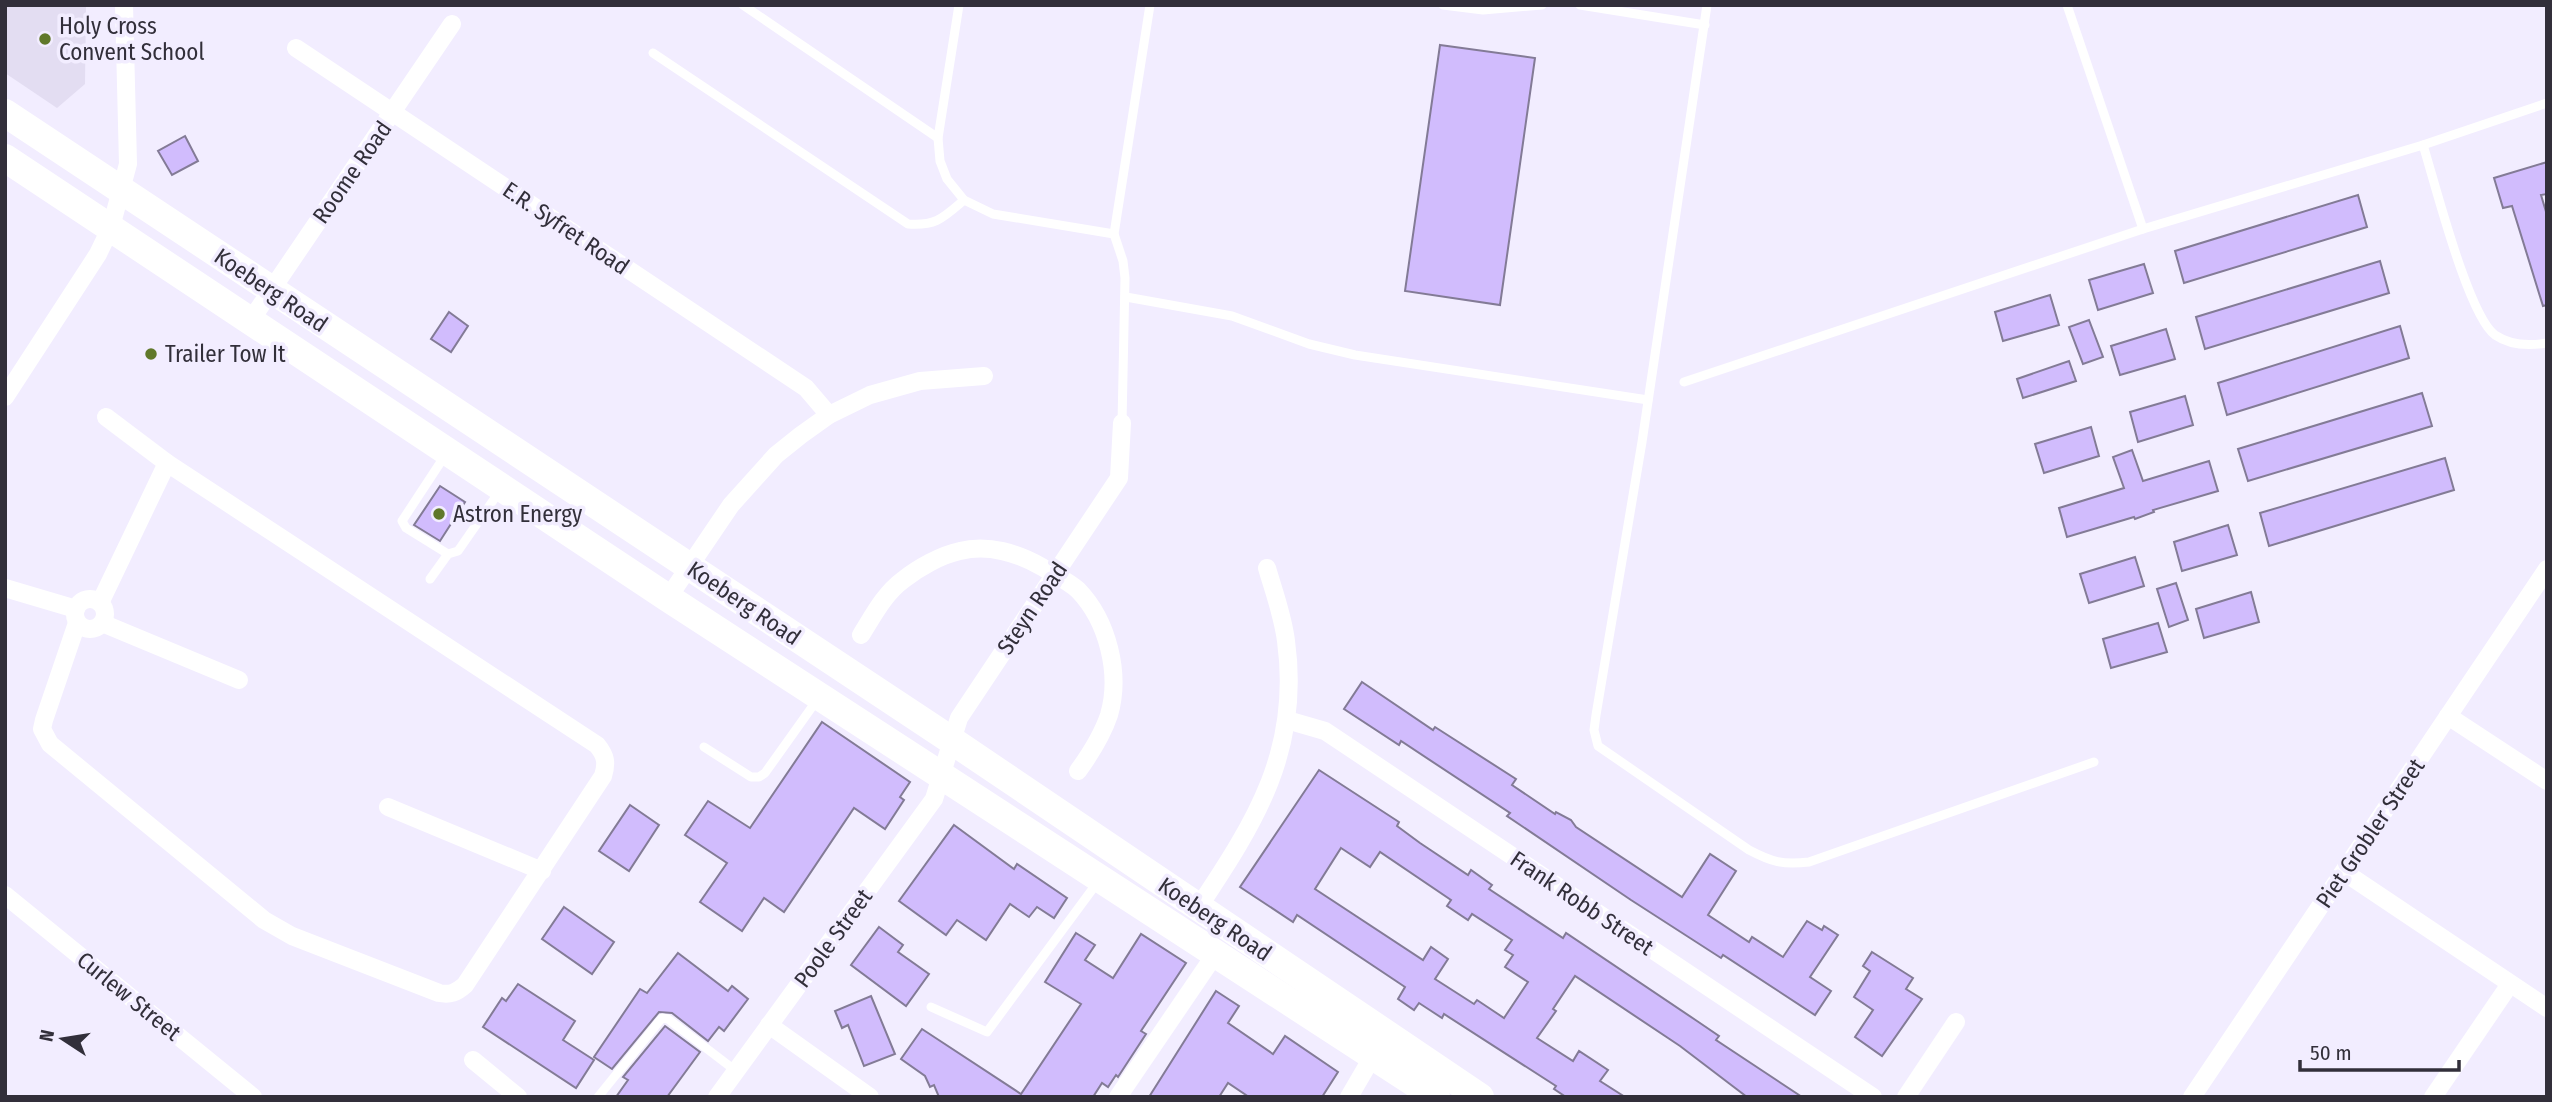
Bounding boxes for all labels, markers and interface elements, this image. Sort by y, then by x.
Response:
place label: Holy Cross Convent School [59,12,204,66]
marker: Holy Cross Convent School [37,31,53,47]
street label: Roome Road [307,115,397,229]
street label: E.R. Syfret Road [498,175,634,281]
street label: Koeberg Road [209,242,333,338]
place label: Trailer Tow It [165,340,286,368]
marker: Trailer Tow It [143,346,159,362]
place label: Astron Energy [453,500,583,528]
marker: Astron Energy [431,506,447,522]
street label: Koeberg Road [682,555,806,651]
street label: Steyn Road [991,557,1073,659]
street label: Piet Grobler Street [2310,753,2431,913]
street label: Frank Robb Street [1505,845,1659,962]
street label: Koeberg Road [1153,871,1277,967]
street label: Poole Street [788,883,878,993]
street label: Curlew Street [71,946,187,1047]
north arrow [28,1004,98,1074]
text: N [34,1028,59,1044]
scale bar [2300,1028,2459,1072]
text: 50 m [2310,1040,2352,1066]

